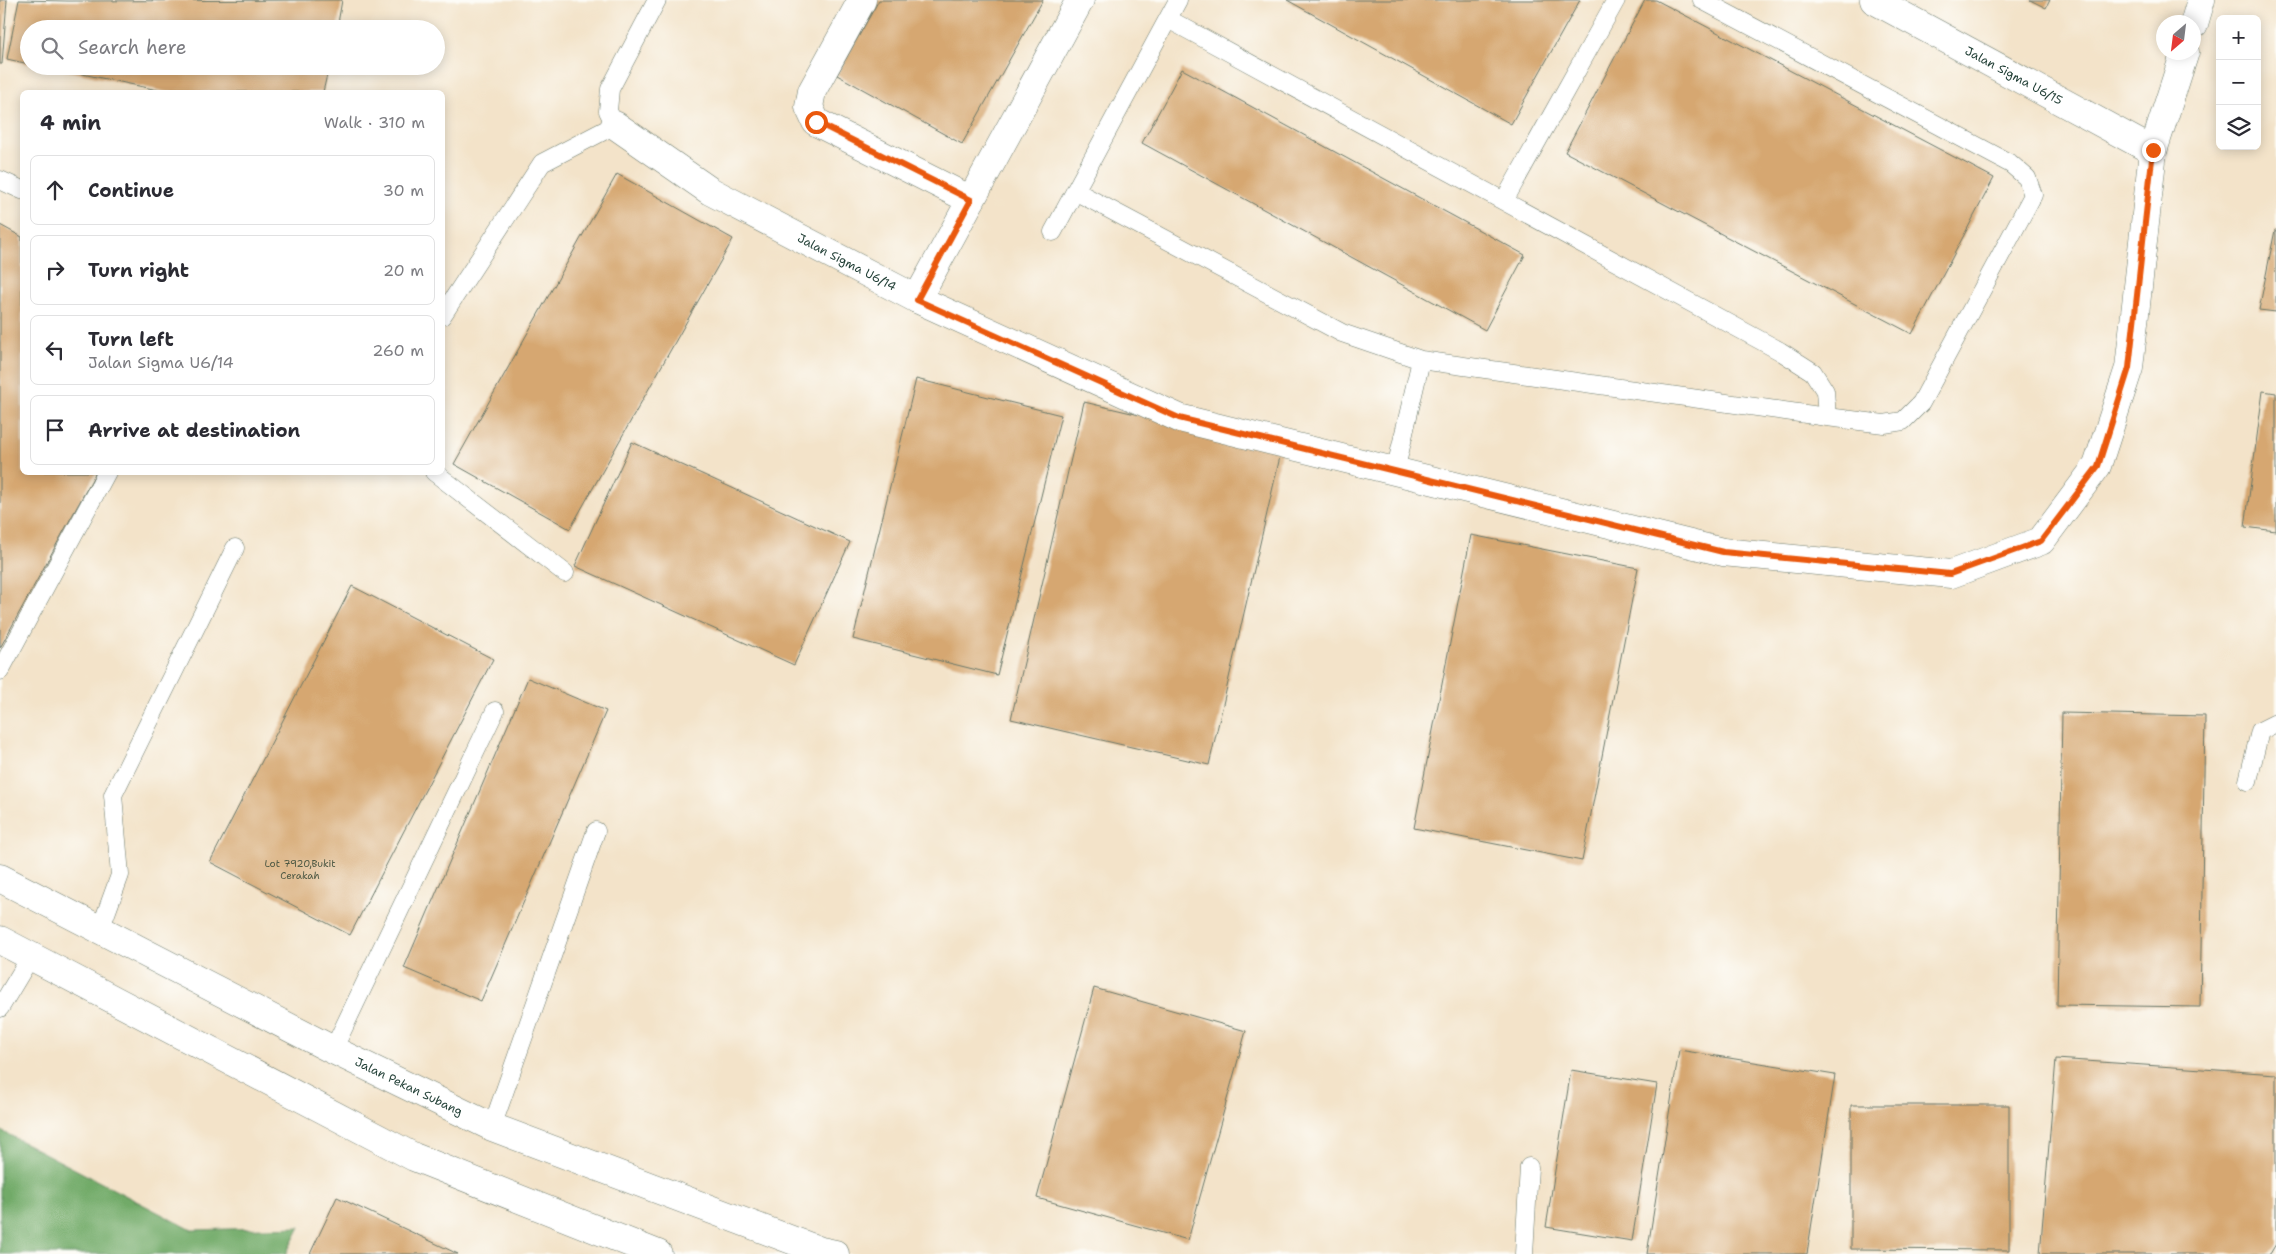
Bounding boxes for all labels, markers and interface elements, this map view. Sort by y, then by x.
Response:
north arrow [2156,15,2201,60]
map controls [2216,15,2261,150]
button: + [2216,15,2261,60]
search box [20,20,445,75]
icon: search [38,34,66,62]
text: Search here [78,35,187,60]
street label: Jalan Sigma U6/15 [1962,43,2065,109]
button: − [2216,60,2261,105]
button: layers [2216,105,2261,150]
text: 4 min [40,109,101,137]
route start [805,111,828,134]
text: Walk · 310 m [324,112,425,133]
route end [2142,139,2165,162]
icon: ahead [41,176,69,204]
text: Continue [88,178,174,203]
text: 30 m [383,180,424,201]
street label: Jalan Sigma U6/14 [795,230,899,295]
icon: right [41,256,69,284]
text: Turn right [88,258,189,283]
text: 20 m [383,260,424,281]
text: Turn left [88,327,174,352]
icon: left [41,336,69,364]
text: 260 m [372,340,424,361]
text: Jalan Sigma U6/14 [88,352,234,373]
icon: arrive [41,416,69,444]
text: Arrive at destination [88,418,300,443]
house number: Lot 7920,Bukit Cerakah [264,857,336,882]
street label: Jalan Pekan Subang [352,1054,465,1120]

